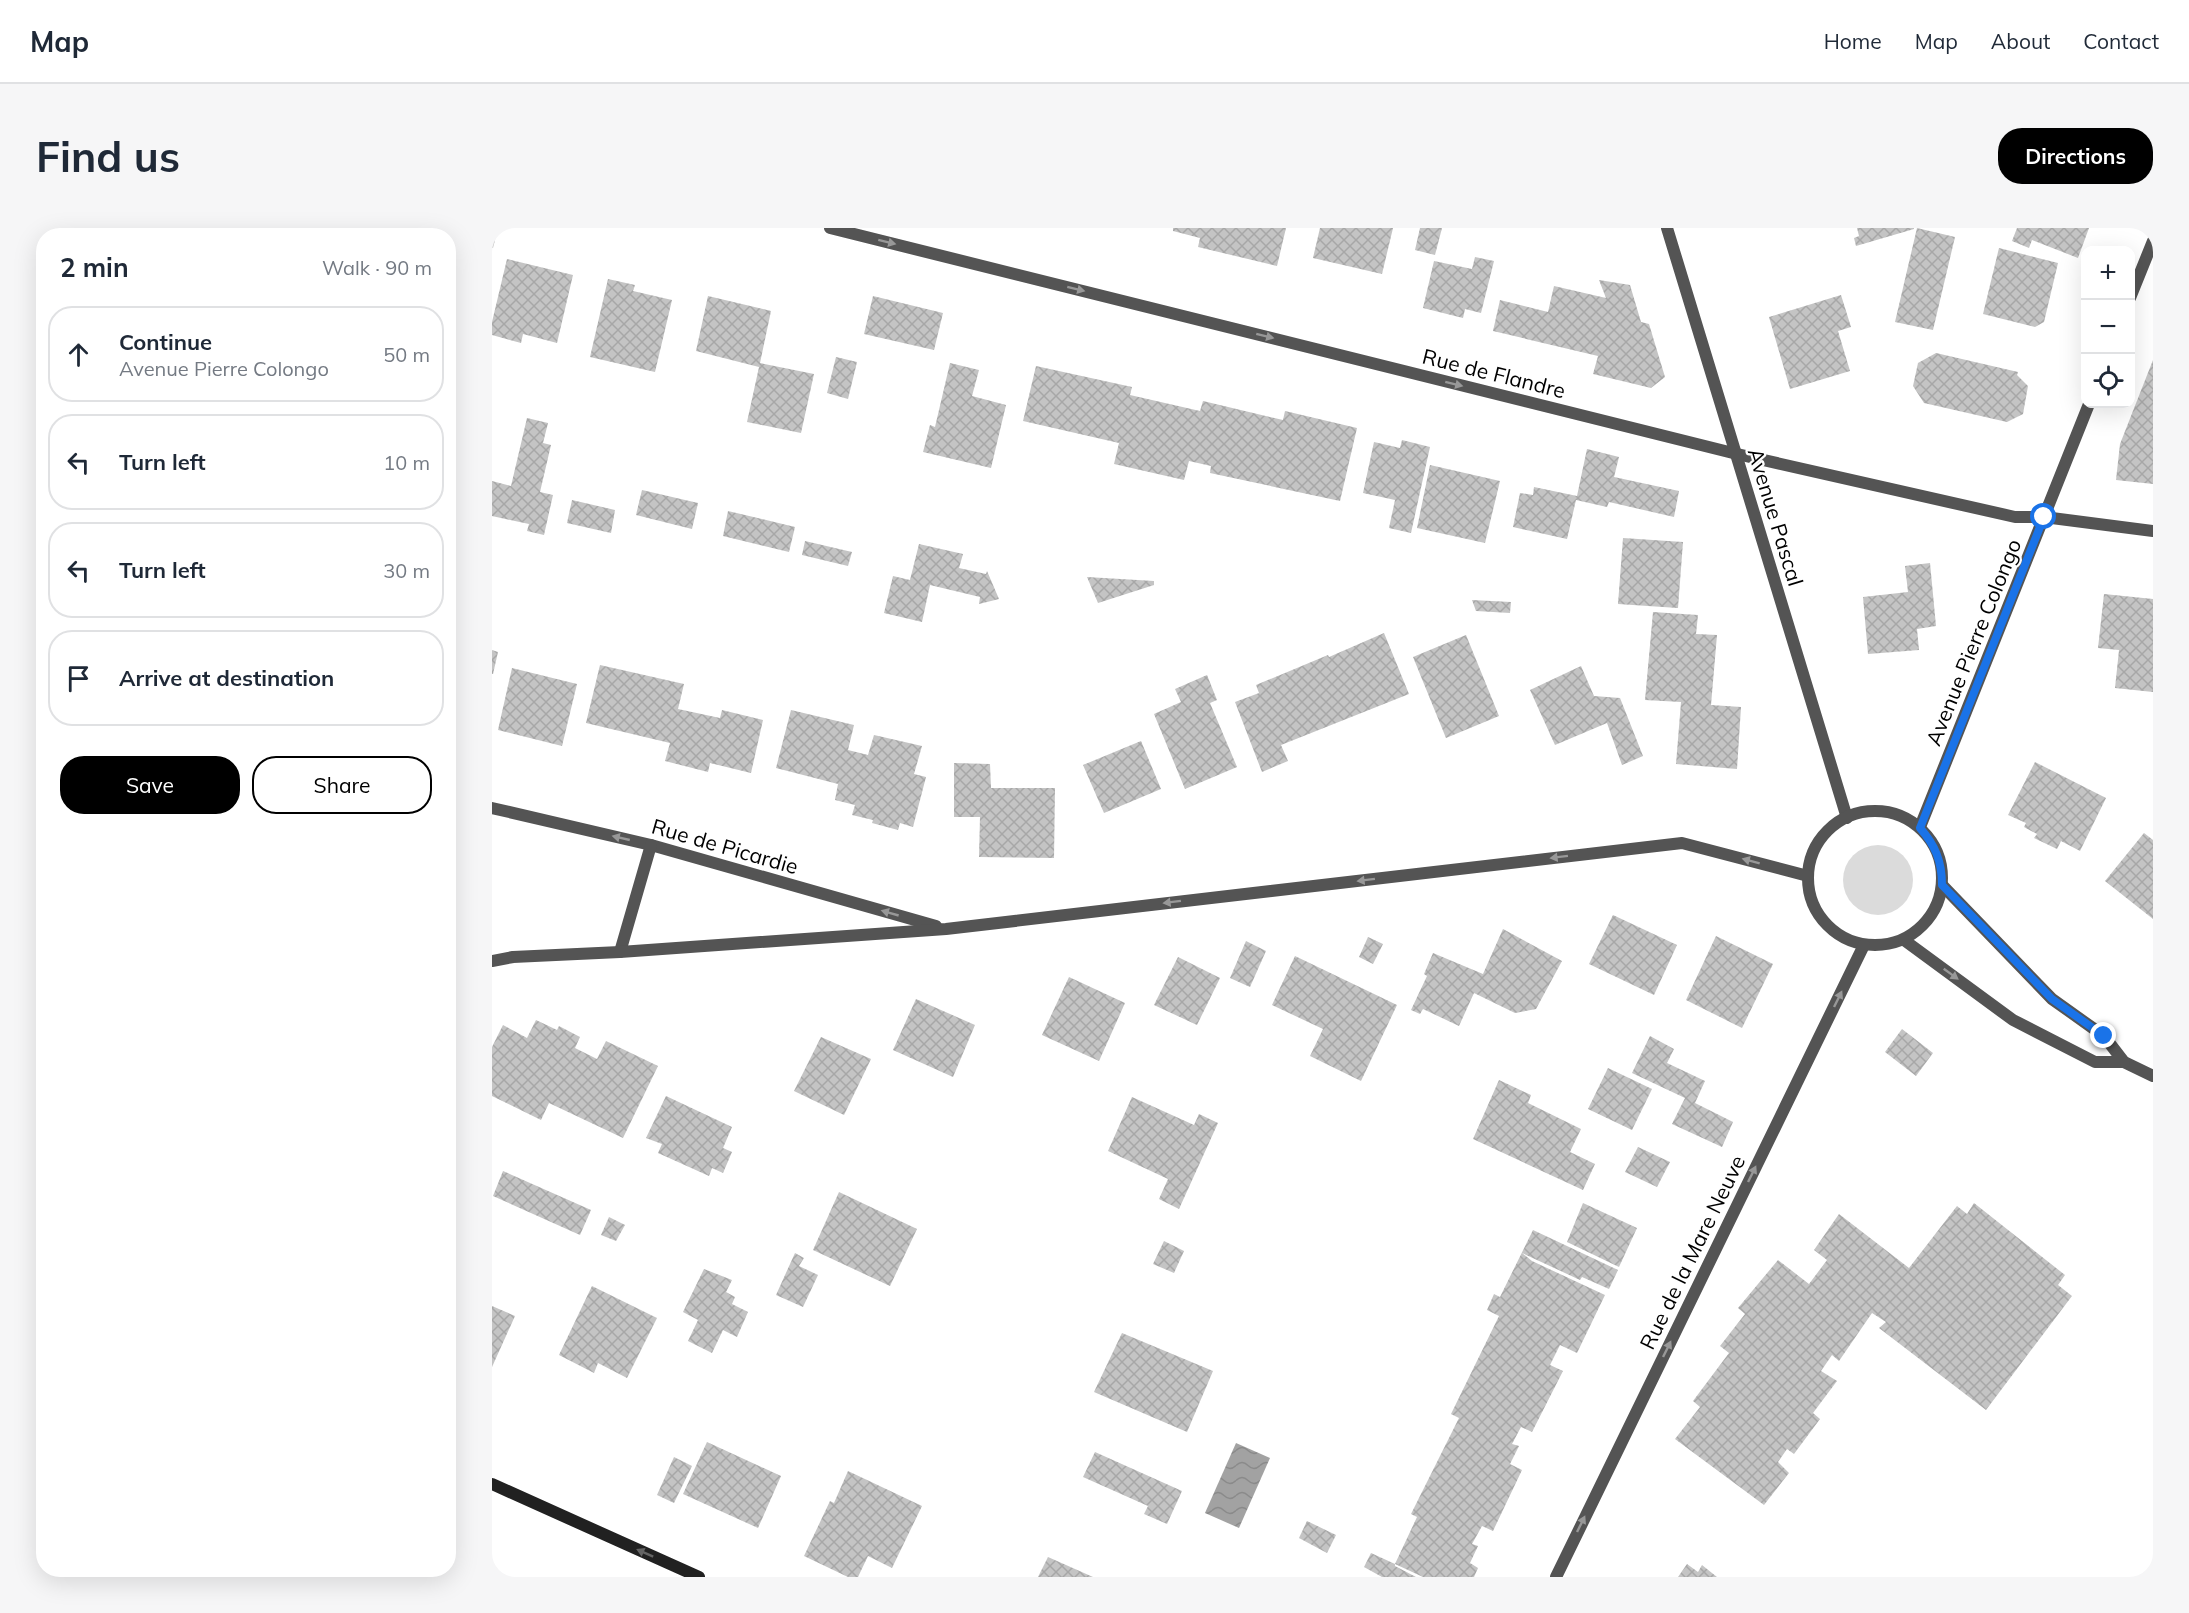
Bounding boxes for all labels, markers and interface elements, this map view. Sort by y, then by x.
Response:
text: Map [30,24,89,59]
text: Home [1824,28,1882,54]
text: Map [1915,28,1958,54]
text: About [1991,28,2050,54]
text: Contact [2083,28,2159,54]
button: Directions [1998,128,2153,184]
text: Find us [36,130,180,183]
one-way arrow [877,238,896,248]
map controls [2081,246,2135,408]
button: + [2081,246,2135,300]
text: 2 min [60,251,129,284]
text: Walk · 90 m [322,255,432,280]
one-way arrow [1067,285,1085,295]
button: − [2081,300,2135,354]
text: Continue [119,328,212,356]
one-way arrow [1256,332,1274,342]
icon: ahead [62,338,95,371]
text: 50 m [383,342,430,367]
street label: Rue de Flandre [1420,343,1568,403]
button: locate [2081,354,2135,408]
text: Avenue Pierre Colongo [119,356,329,381]
one-way arrow [1445,379,1463,389]
street label: Avenue Pascal [1743,445,1809,589]
icon: left [62,446,95,479]
text: Turn left [119,448,206,476]
text: 10 m [383,450,430,475]
route start [2030,503,2056,529]
street label: Avenue Pierre Colongo [1920,535,2026,749]
icon: left [62,554,95,587]
text: Turn left [119,556,206,584]
text: 30 m [383,558,430,583]
icon: arrive [62,662,95,695]
text: Arrive at destination [119,664,334,692]
button: Save [60,756,240,814]
button: Share [252,756,432,814]
street label: Rue de Picardie [649,813,801,879]
one-way arrow [612,832,630,842]
one-way arrow [1550,853,1569,862]
one-way arrow [1742,856,1760,866]
one-way arrow [1356,875,1375,885]
one-way arrow [1162,898,1181,907]
one-way arrow [881,907,899,917]
one-way arrow [1943,968,1958,980]
one-way arrow [1833,990,1842,1007]
route end [2090,1022,2116,1048]
street label: Rue de la Mare Neuve [1634,1151,1750,1353]
one-way arrow [1748,1165,1757,1182]
one-way arrow [1662,1341,1671,1358]
one-way arrow [1577,1516,1586,1533]
one-way arrow [636,1548,654,1558]

